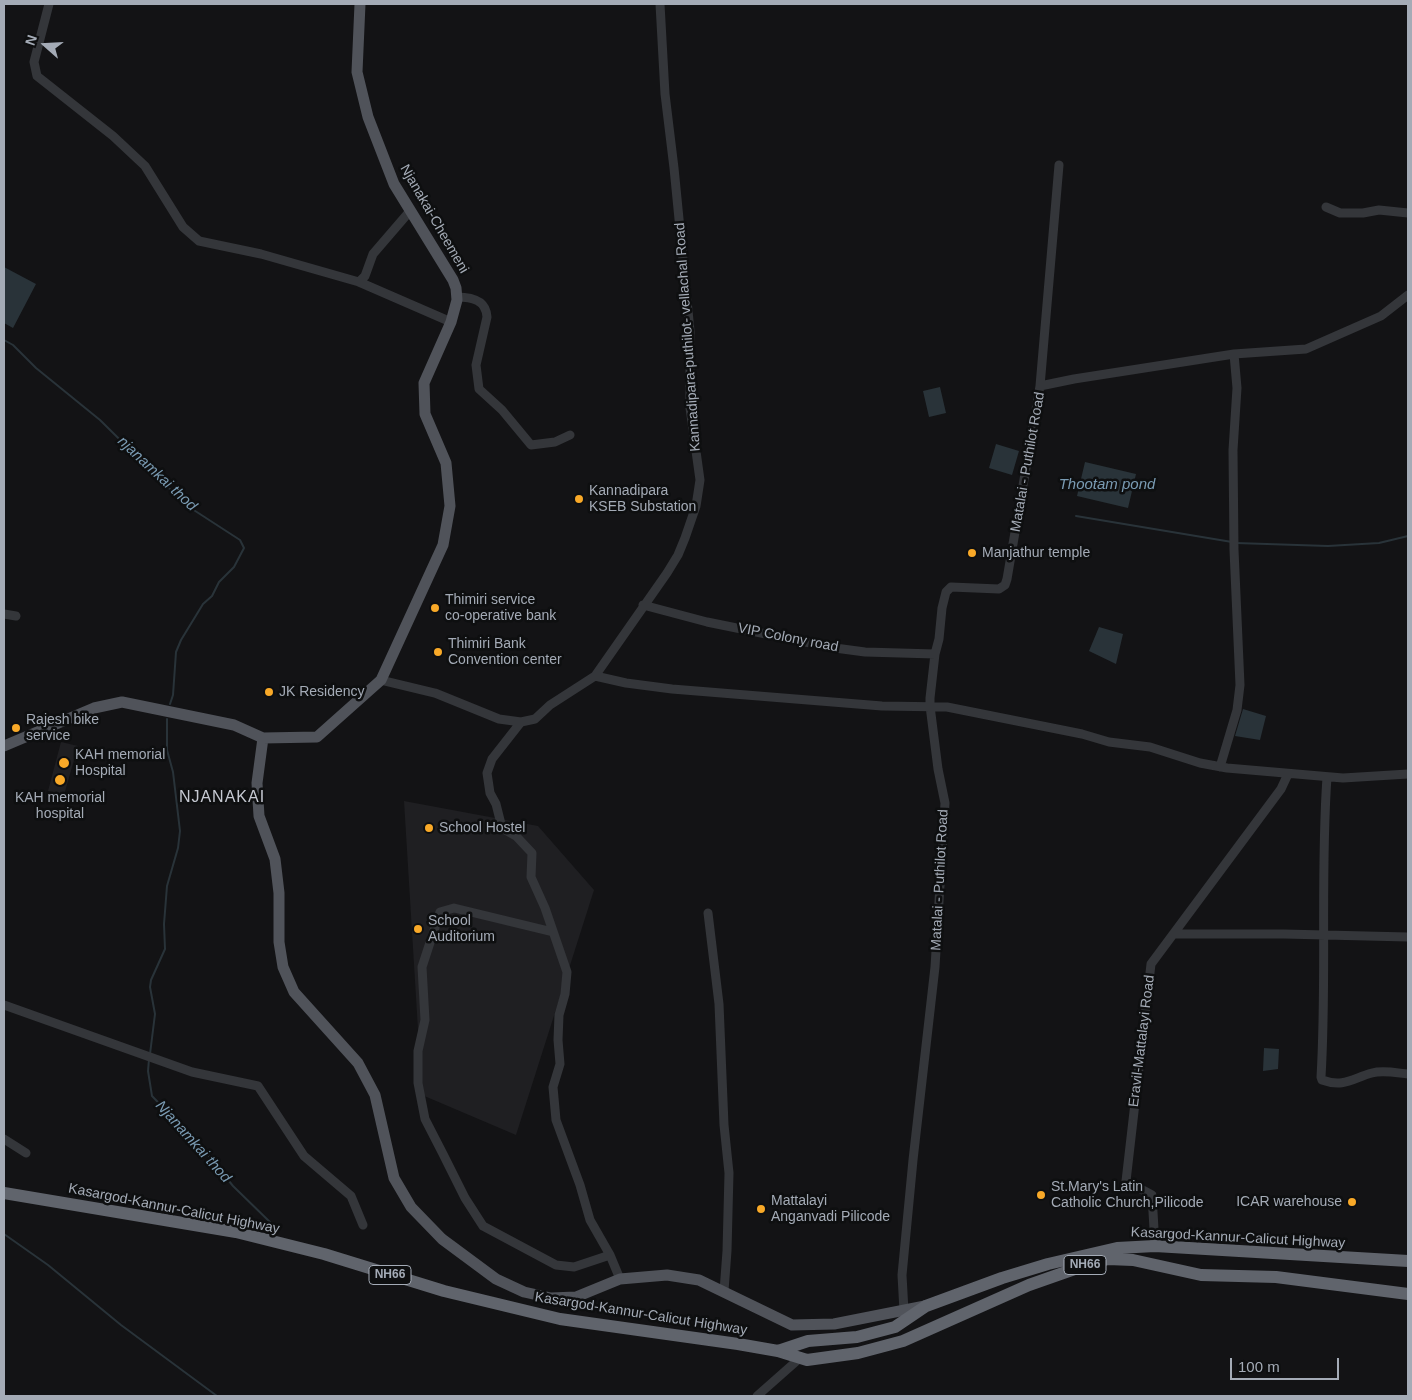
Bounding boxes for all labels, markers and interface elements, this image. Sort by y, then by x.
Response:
north arrow [20,20,70,70]
text: N [22,33,40,48]
street label: Njanakai-Cheemeni [396,162,472,276]
street label: Kannadipara-puthilot- vellachal Road [672,222,704,452]
street label: Matalai - Puthilot Road [1007,391,1049,533]
water label: njanamkai thod [114,433,200,515]
water label: Thootam pond [1059,476,1155,494]
place label: Kannadipara KSEB Substation [589,483,696,516]
marker: Kannadipara KSEB Substation [573,493,585,505]
place label: Manjathur temple [982,545,1090,561]
marker: Manjathur temple [966,547,978,559]
place label: Thimiri service co-operative bank [445,592,556,624]
marker: Thimiri service co-operative bank [429,602,441,614]
street label: VIP Colony road [736,620,840,656]
place label: Thimiri Bank Convention center [448,636,562,669]
marker: Thimiri Bank Convention center [432,646,444,658]
place label: JK Residency [279,684,365,700]
marker: JK Residency [263,686,275,698]
place label: Rajesh bike service [26,712,99,744]
marker: Rajesh bike service [10,722,22,734]
place label: KAH memorial Hospital [75,747,165,780]
marker: KAH memorial Hospital [57,756,71,770]
marker: KAH memorial hospital [53,773,67,787]
district label: NJANAKAI [178,788,266,808]
place label: KAH memorial hospital [15,790,105,822]
street label: Matalai - Puthilot Road [928,809,952,951]
place label: School Hostel [439,820,525,836]
marker: School Hostel [423,822,435,834]
place label: School Auditorium [428,913,495,946]
marker: School Auditorium [412,923,424,935]
street label: Eravil-Mattalayi Road [1126,974,1158,1108]
water label: Njanamkai thod [151,1097,235,1187]
place label: St.Mary's Latin Catholic Church,Pilicode [1051,1179,1204,1212]
street label: Kasargod-Kannur-Calicut Highway [67,1180,281,1238]
marker: St.Mary's Latin Catholic Church,Pilicode [1035,1189,1047,1201]
place label: Mattalayi Anganvadi Pilicode [771,1193,890,1226]
place label: ICAR warehouse [1236,1194,1342,1210]
marker: ICAR warehouse [1346,1196,1358,1208]
marker: Mattalayi Anganvadi Pilicode [755,1203,767,1215]
street label: Kasargod-Kannur-Calicut Highway [1130,1224,1346,1252]
road number: NH66 [1064,1256,1106,1274]
road number: NH66 [369,1266,411,1284]
street label: Kasargod-Kannur-Calicut Highway [534,1289,748,1339]
scale bar [1232,1348,1341,1380]
text: 100 m [1238,1358,1280,1375]

